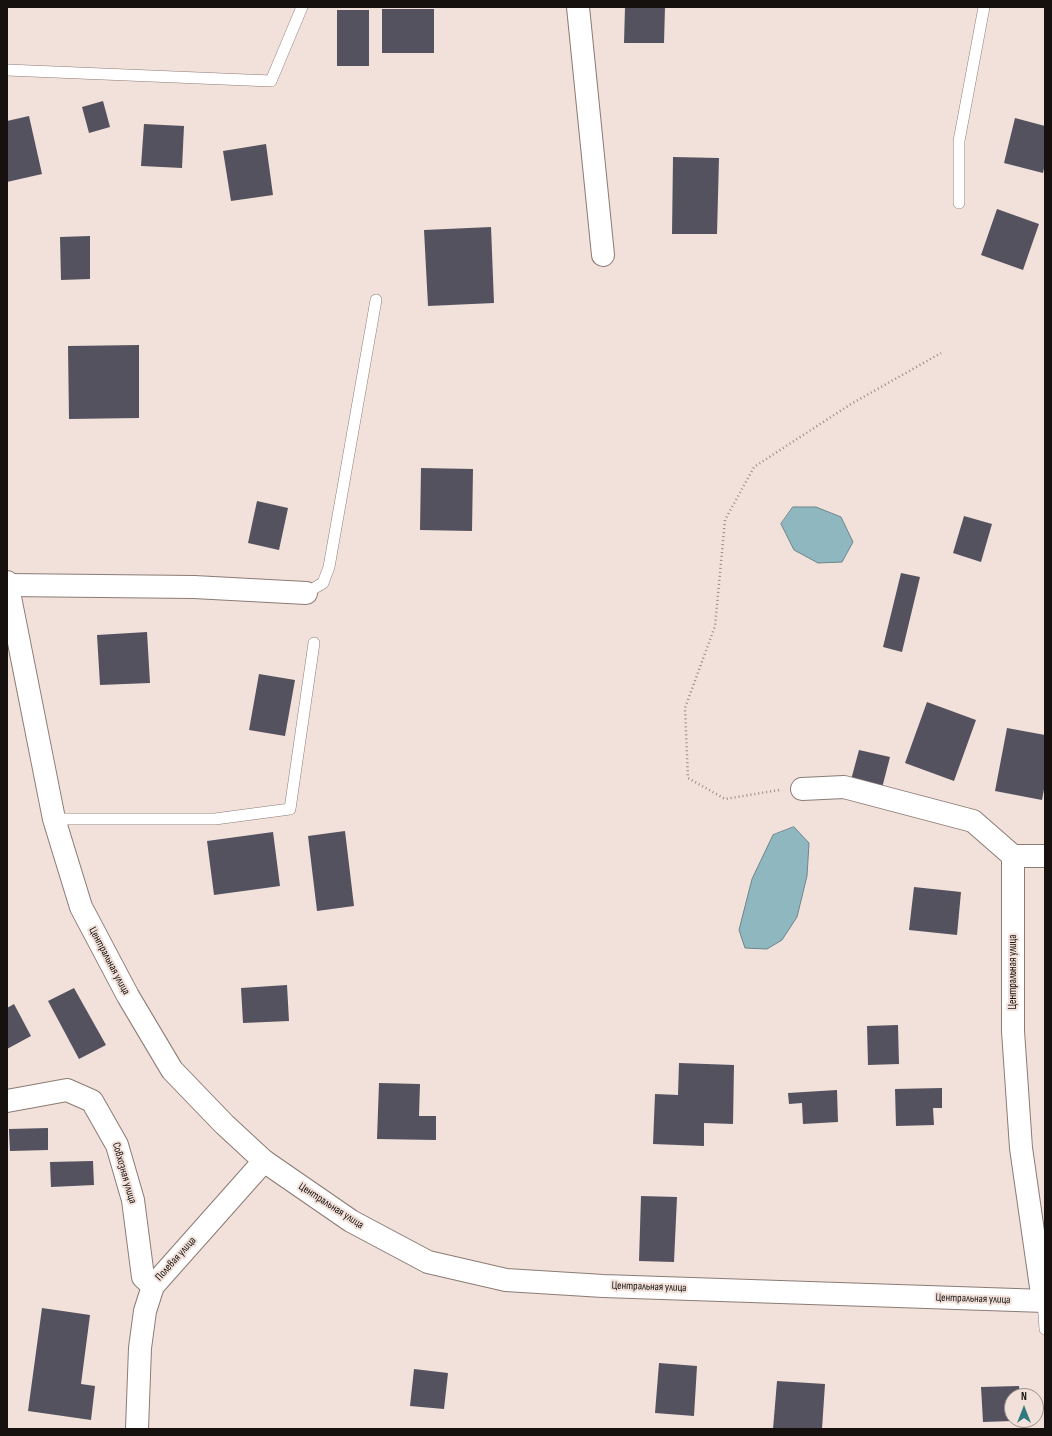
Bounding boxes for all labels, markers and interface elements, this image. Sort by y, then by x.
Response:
street label: Центральная улица [86,925,132,997]
street label: Центральная улица [1006,935,1020,1009]
street label: Совхозная улица [109,1141,139,1205]
street label: Центральная улица [296,1180,366,1232]
street label: Полевая улица [153,1234,199,1284]
street label: Центральная улица [611,1279,687,1295]
street label: Центральная улица [935,1291,1011,1307]
north arrow [1004,1388,1044,1428]
text: N [1021,1390,1027,1403]

